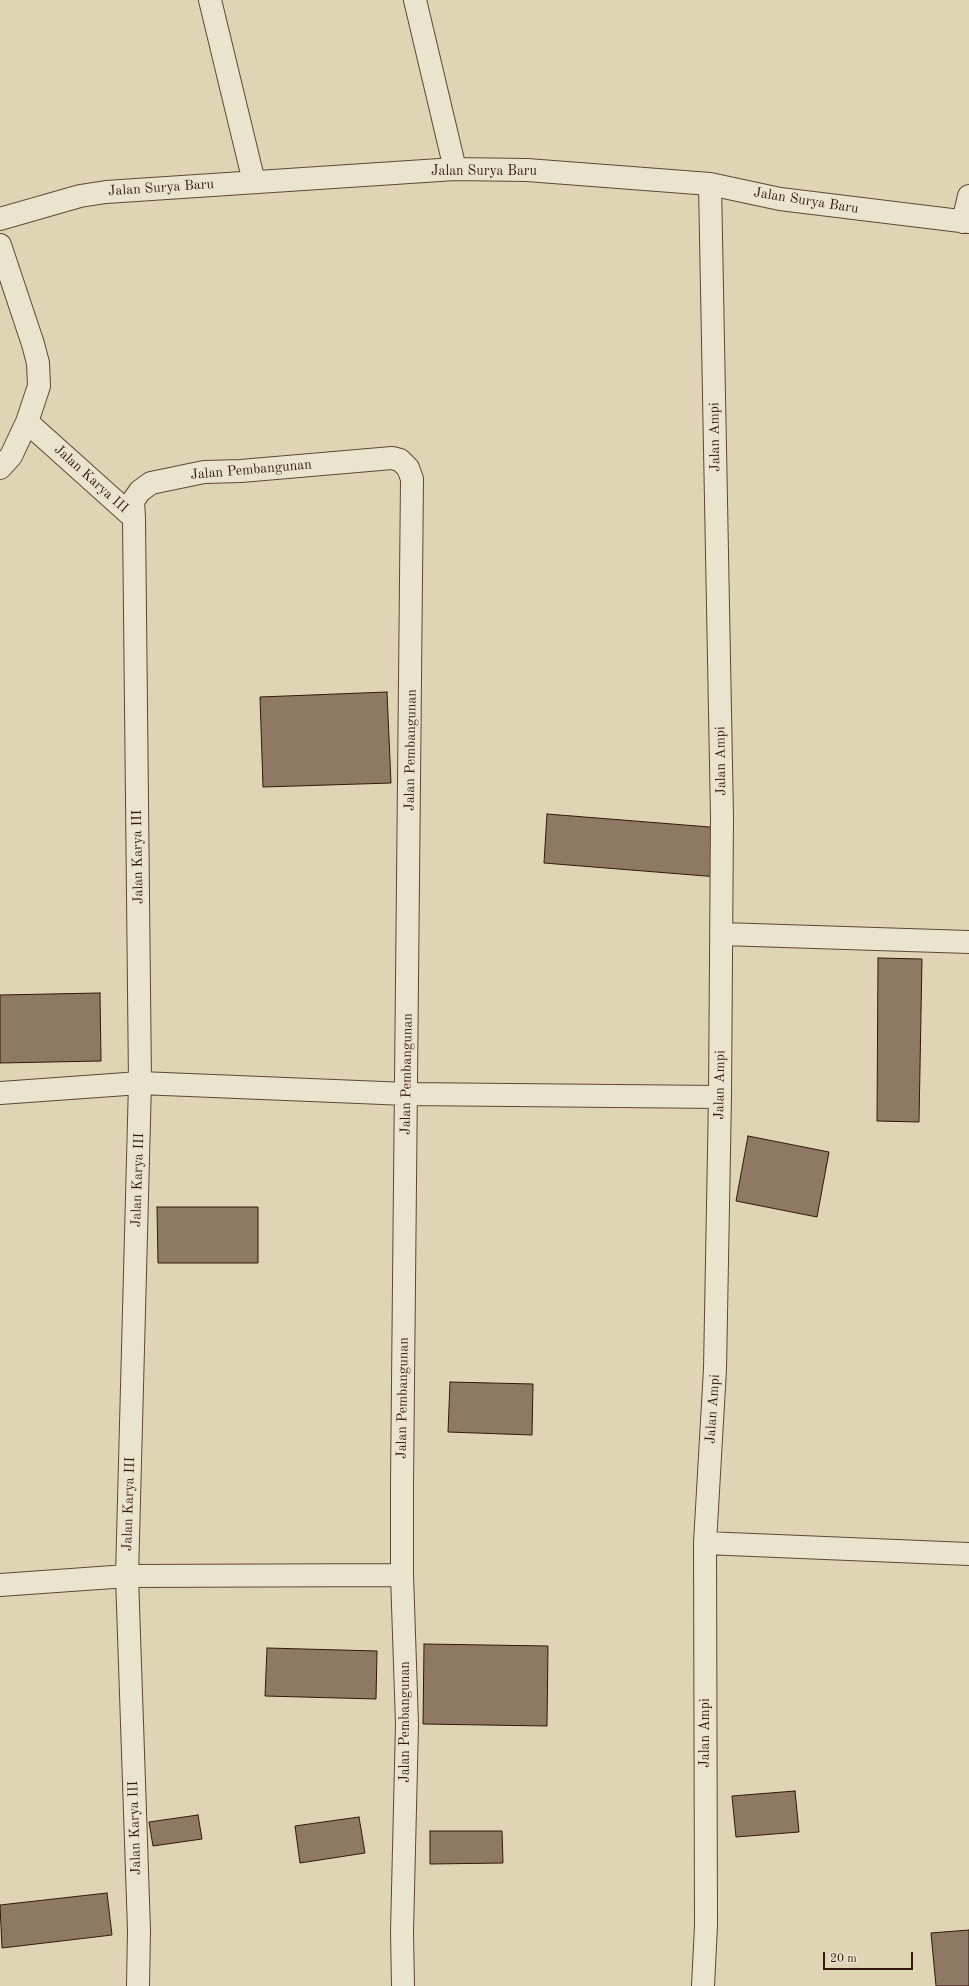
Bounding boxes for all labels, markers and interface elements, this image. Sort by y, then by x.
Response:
street label: Jalan Surya Baru [431,163,537,179]
street label: Jalan Surya Baru [107,176,215,200]
street label: Jalan Surya Baru [752,184,860,218]
street label: Jalan Ampi [706,402,724,472]
street label: Jalan Karya III [50,441,132,517]
street label: Jalan Pembangunan [190,456,312,484]
street label: Jalan Pembangunan [402,689,420,811]
street label: Jalan Ampi [712,726,730,796]
street label: Jalan Karya III [129,810,147,904]
street label: Jalan Pembangunan [398,1013,416,1135]
street label: Jalan Ampi [711,1050,729,1120]
street label: Jalan Karya III [128,1133,148,1227]
street label: Jalan Pembangunan [394,1337,412,1459]
street label: Jalan Ampi [702,1374,724,1444]
street label: Jalan Karya III [119,1457,139,1551]
street label: Jalan Pembangunan [397,1661,413,1783]
street label: Jalan Ampi [697,1698,713,1768]
street label: Jalan Karya III [125,1781,145,1875]
scale bar [825,1944,915,1970]
text: 20 m [830,1953,857,1965]

